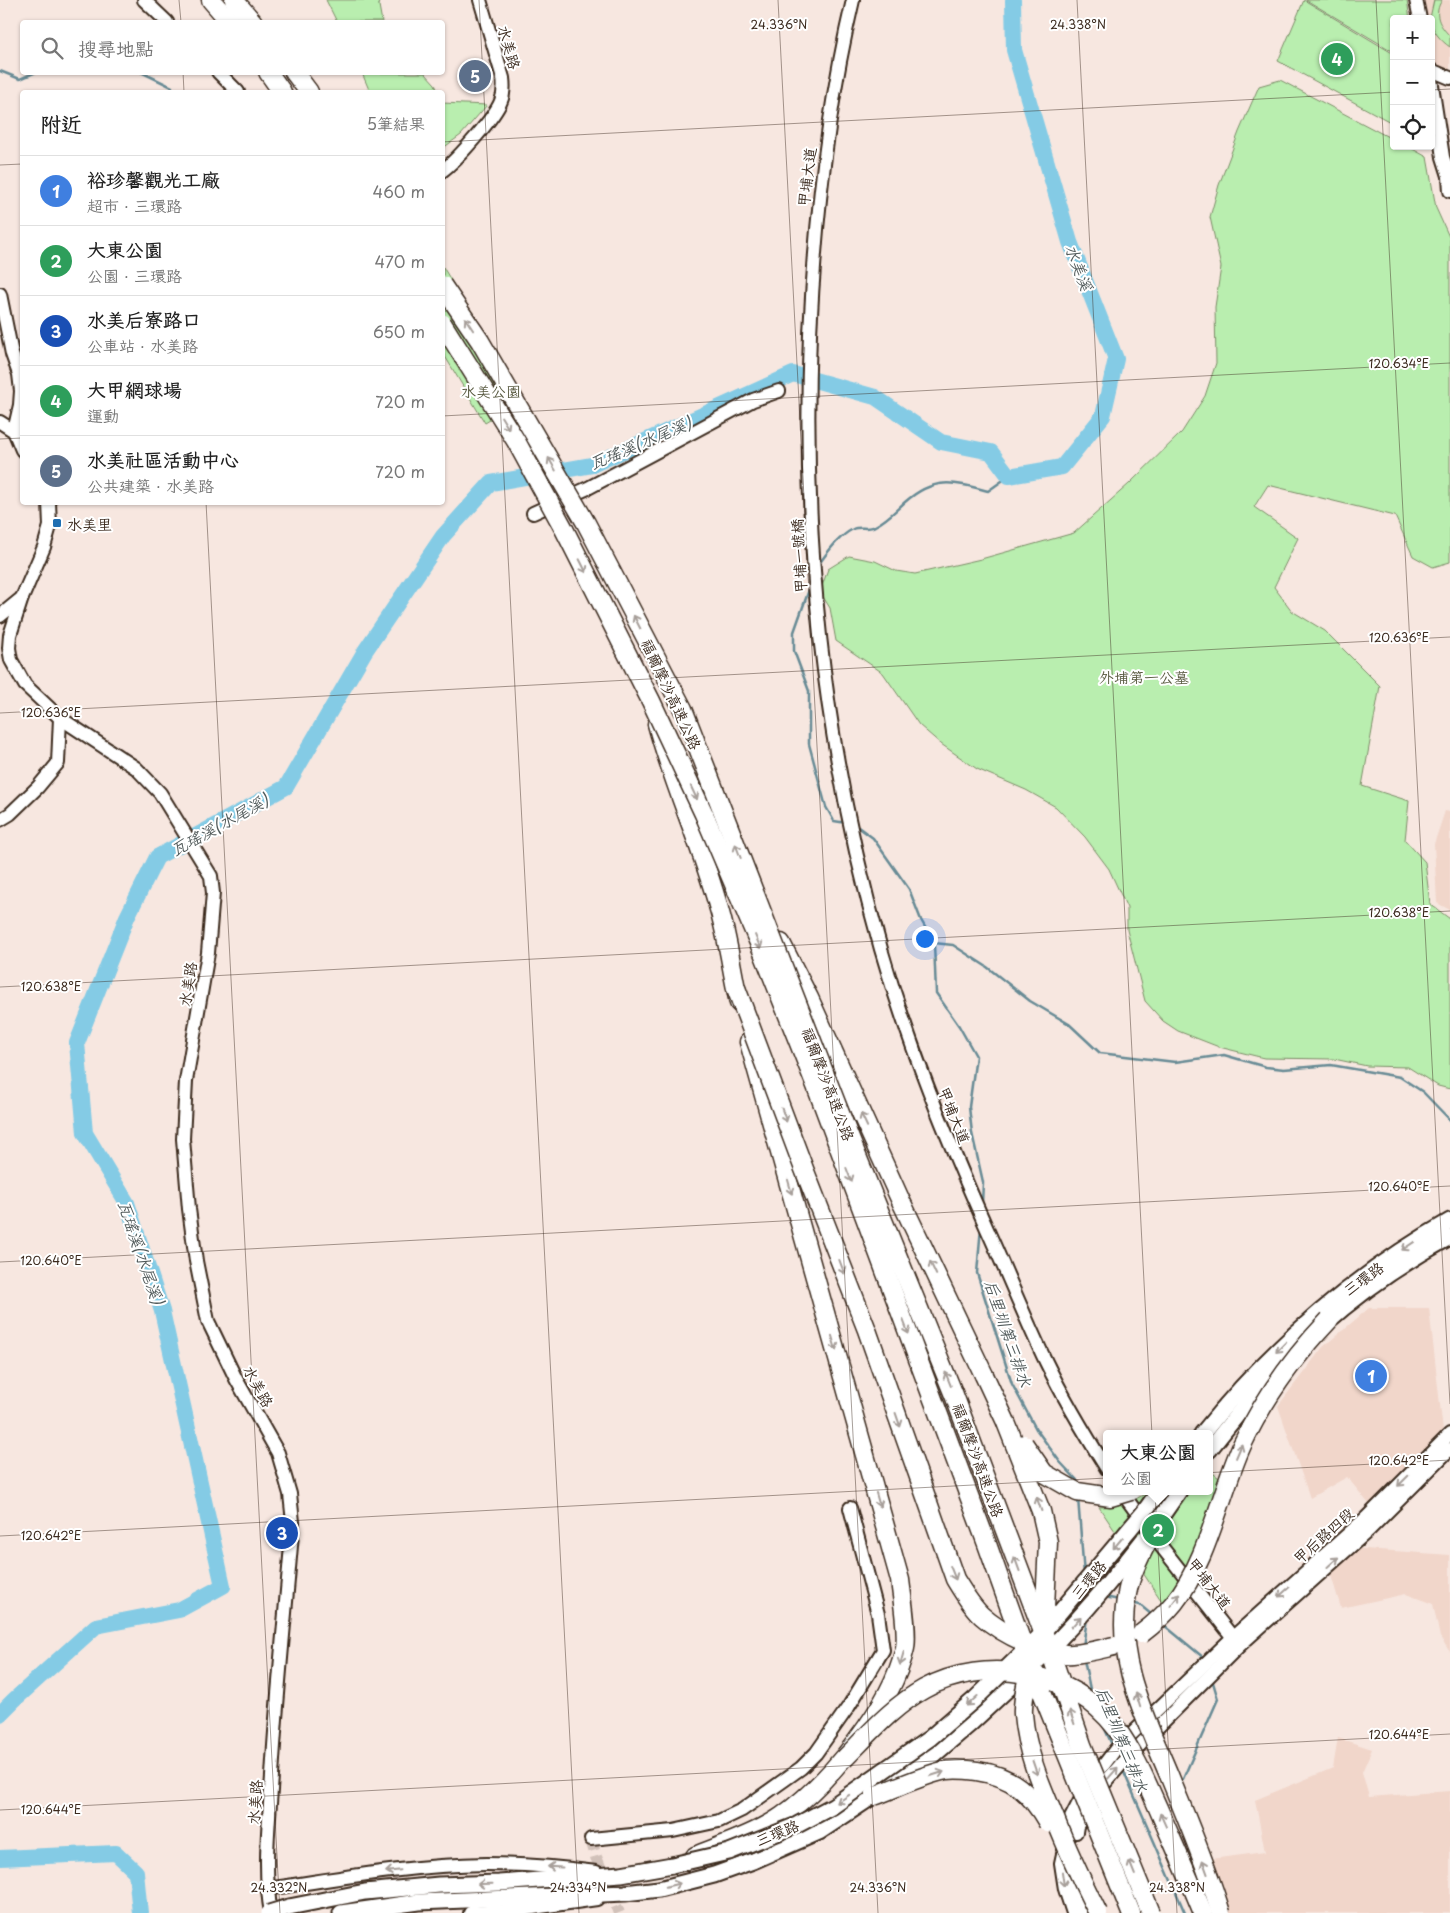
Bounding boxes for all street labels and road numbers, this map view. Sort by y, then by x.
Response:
street label: 水美路 [493,22,527,72]
street label: 甲埔大道 [791,146,821,208]
street label: 甲埔一號橋 [785,518,811,594]
street label: 福爾摩沙高速公路 [636,635,708,753]
street label: 水美路 [172,960,202,1008]
street label: 福爾摩沙高速公路 [797,1024,861,1144]
street label: 甲埔大道 [933,1083,977,1147]
street label: 三環路 [1338,1255,1388,1301]
street label: 水美路 [238,1361,280,1411]
street label: 福爾摩沙高速公路 [948,1400,1010,1520]
street label: 甲后路四段 [1287,1501,1359,1569]
street label: 甲埔大道 [1182,1552,1238,1614]
street label: 三環路 [1065,1554,1111,1604]
street label: 水美路 [241,1779,267,1825]
street label: 三環路 [752,1813,802,1851]

